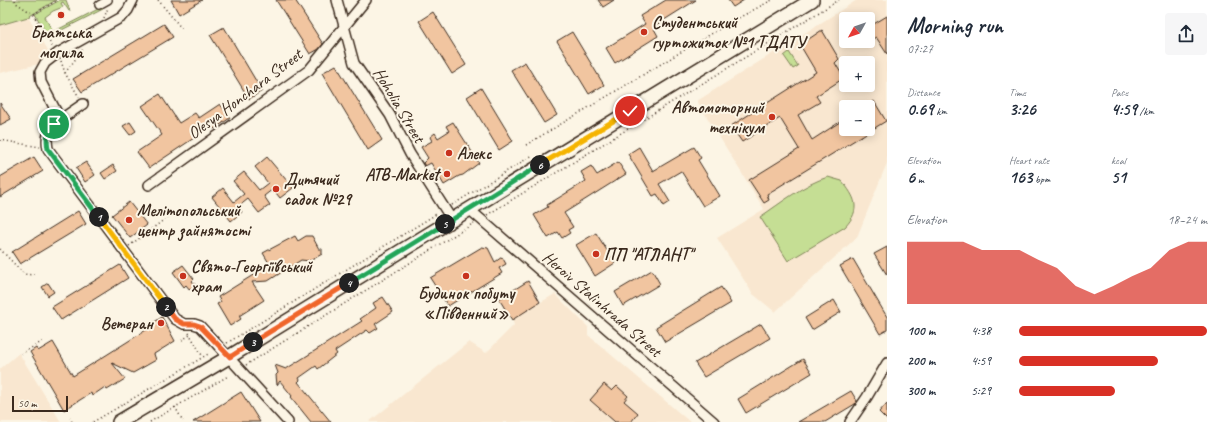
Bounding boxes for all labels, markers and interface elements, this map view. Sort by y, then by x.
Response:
marker: Братська могила [56,10,66,20]
place label: Студентський гуртожиток №1 ТДАТУ [652,12,808,53]
north arrow [839,12,875,48]
map controls [839,12,875,136]
text: Morning run [907,12,1003,40]
button: share [1165,13,1207,55]
place label: Братська могила [30,22,93,63]
marker: Студентський гуртожиток №1 ТДАТУ [639,27,649,37]
text: 07:27 [907,41,933,57]
street label: Olesya Honchara Street [184,43,308,144]
button: + [839,56,875,92]
street label: Hoholia Street [368,64,431,148]
text: Distance [907,85,940,99]
text: Time [1009,85,1026,99]
text: Pace [1111,85,1128,99]
pin [613,94,647,128]
place label: Автомоторний технікум [672,97,766,138]
text: 0.69 [907,99,933,120]
text: 3:26 [1009,99,1036,120]
text: 4:59 [1111,99,1137,120]
icon: check [619,100,641,122]
button: − [839,100,875,136]
text: km [933,104,947,118]
text: /km [1137,104,1154,118]
pin [37,107,71,141]
marker: Автомоторний технікум [767,112,777,122]
icon: arrive [43,113,65,135]
place label: Алекс [457,143,493,164]
marker: Алекс [444,148,454,158]
text: Elevation [907,153,941,167]
text: Heart rate [1009,153,1049,167]
text: kcal [1111,153,1126,167]
pin: 6 [530,155,550,175]
text: 6 [537,158,543,172]
place label: ATB-Market [365,164,441,185]
text: 6 [907,167,915,188]
text: 163 [1009,167,1032,188]
text: 51 [1111,167,1126,188]
place label: Дитячий садок №29 [284,169,354,210]
marker: ATB-Market [442,169,452,179]
text: m [915,172,924,186]
text: bpm [1032,172,1050,186]
marker: Дитячий садок №29 [271,184,281,194]
place label: Мелітопольський центр зайнятості [137,200,252,242]
pin: 1 [89,207,109,227]
text: 1 [97,210,101,224]
text: Elevation [907,212,947,228]
text: 18–24 m [1167,212,1207,228]
pin: 5 [435,214,455,234]
marker: Мелітопольський центр зайнятості [124,215,134,225]
text: 5 [443,217,447,231]
place label: ПП "АТЛАНТ" [604,244,696,265]
street label: Heroiv Stalinhrada Street [538,247,668,363]
marker: ПП "АТЛАНТ" [591,249,601,259]
place label: Свято-Георгіївський храм [191,256,314,297]
marker: Свято-Георгіївський храм [178,271,188,281]
marker: Будинок побуту «Південний» [461,271,471,281]
pin: 4 [339,273,359,293]
text: 4 [347,276,351,290]
place label: Будинок побуту «Південний» [418,283,516,324]
pin: 2 [156,297,176,317]
text: 2 [164,300,168,314]
place label: Ветеран [101,313,154,334]
marker: Ветеран [156,318,166,328]
text: 100 m [907,323,935,339]
text: 4:38 [971,323,991,339]
pin: 3 [243,332,263,352]
text: 3 [251,335,255,349]
text: 200 m [907,353,935,369]
text: 4:59 [971,353,991,369]
text: 300 m [907,383,935,399]
text: 5:29 [971,383,991,399]
scale bar [12,394,68,413]
text: 50 m [18,396,37,410]

